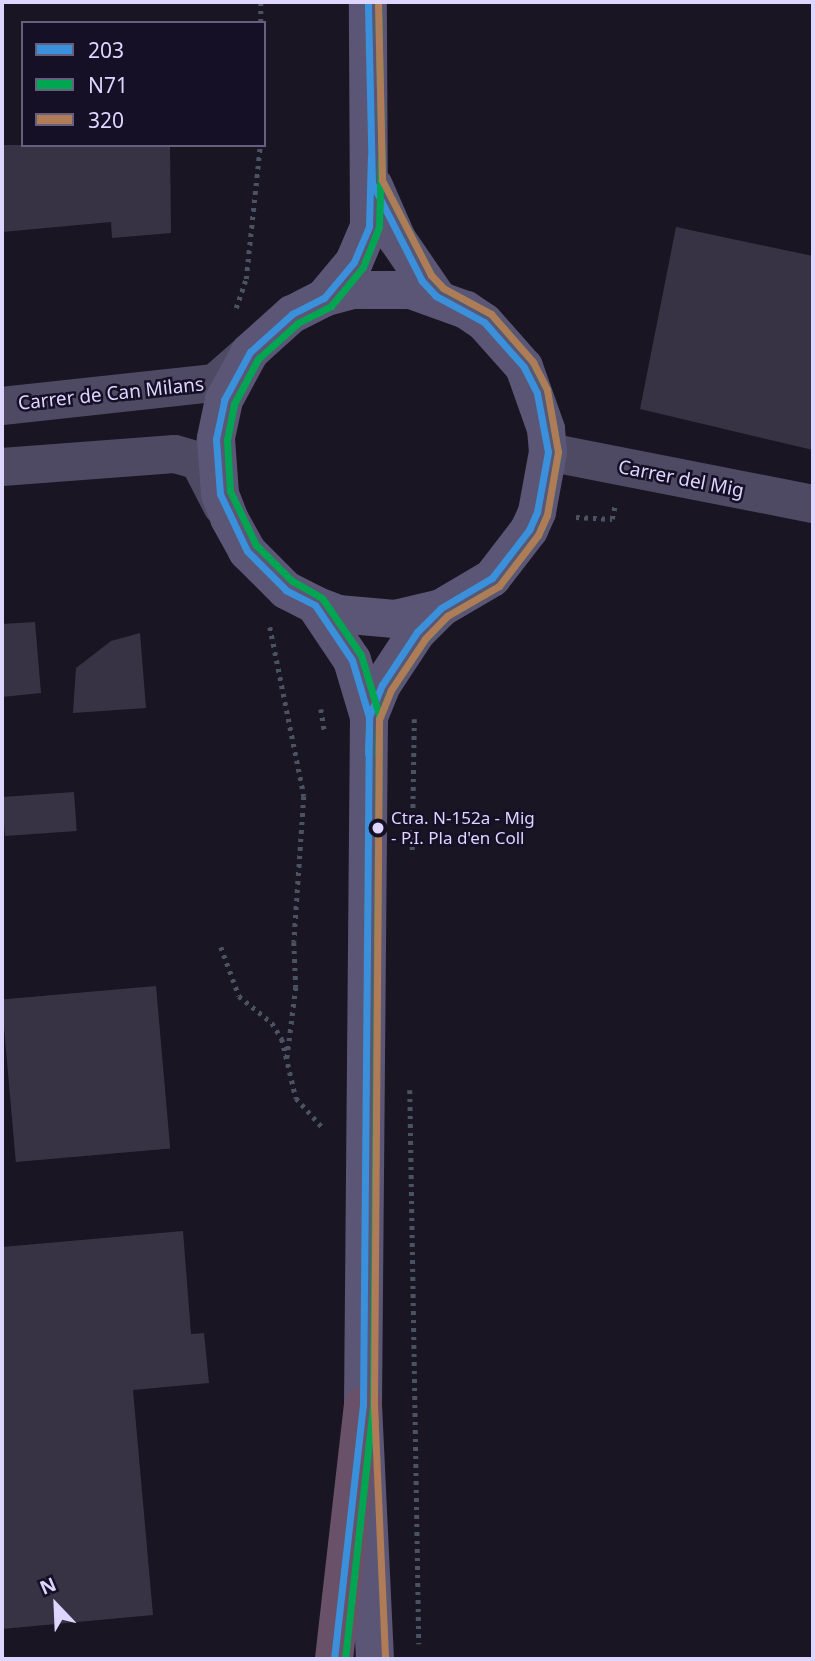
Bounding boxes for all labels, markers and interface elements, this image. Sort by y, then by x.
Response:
legend [21,21,266,147]
text: 203 [88,36,124,64]
text: N71 [88,71,128,99]
text: 320 [88,106,124,134]
street label: Carrer de Can Milans [17,373,205,415]
street label: Carrer del Mig [616,456,746,502]
place label: Ctra. N-152a - Mig - P.I. Pla d'en Coll [391,808,535,848]
marker: Ctra. N-152a - Mig - P.I. Pla d'en Coll [371,821,385,835]
north arrow [21,1570,91,1640]
text: N [36,1571,60,1601]

